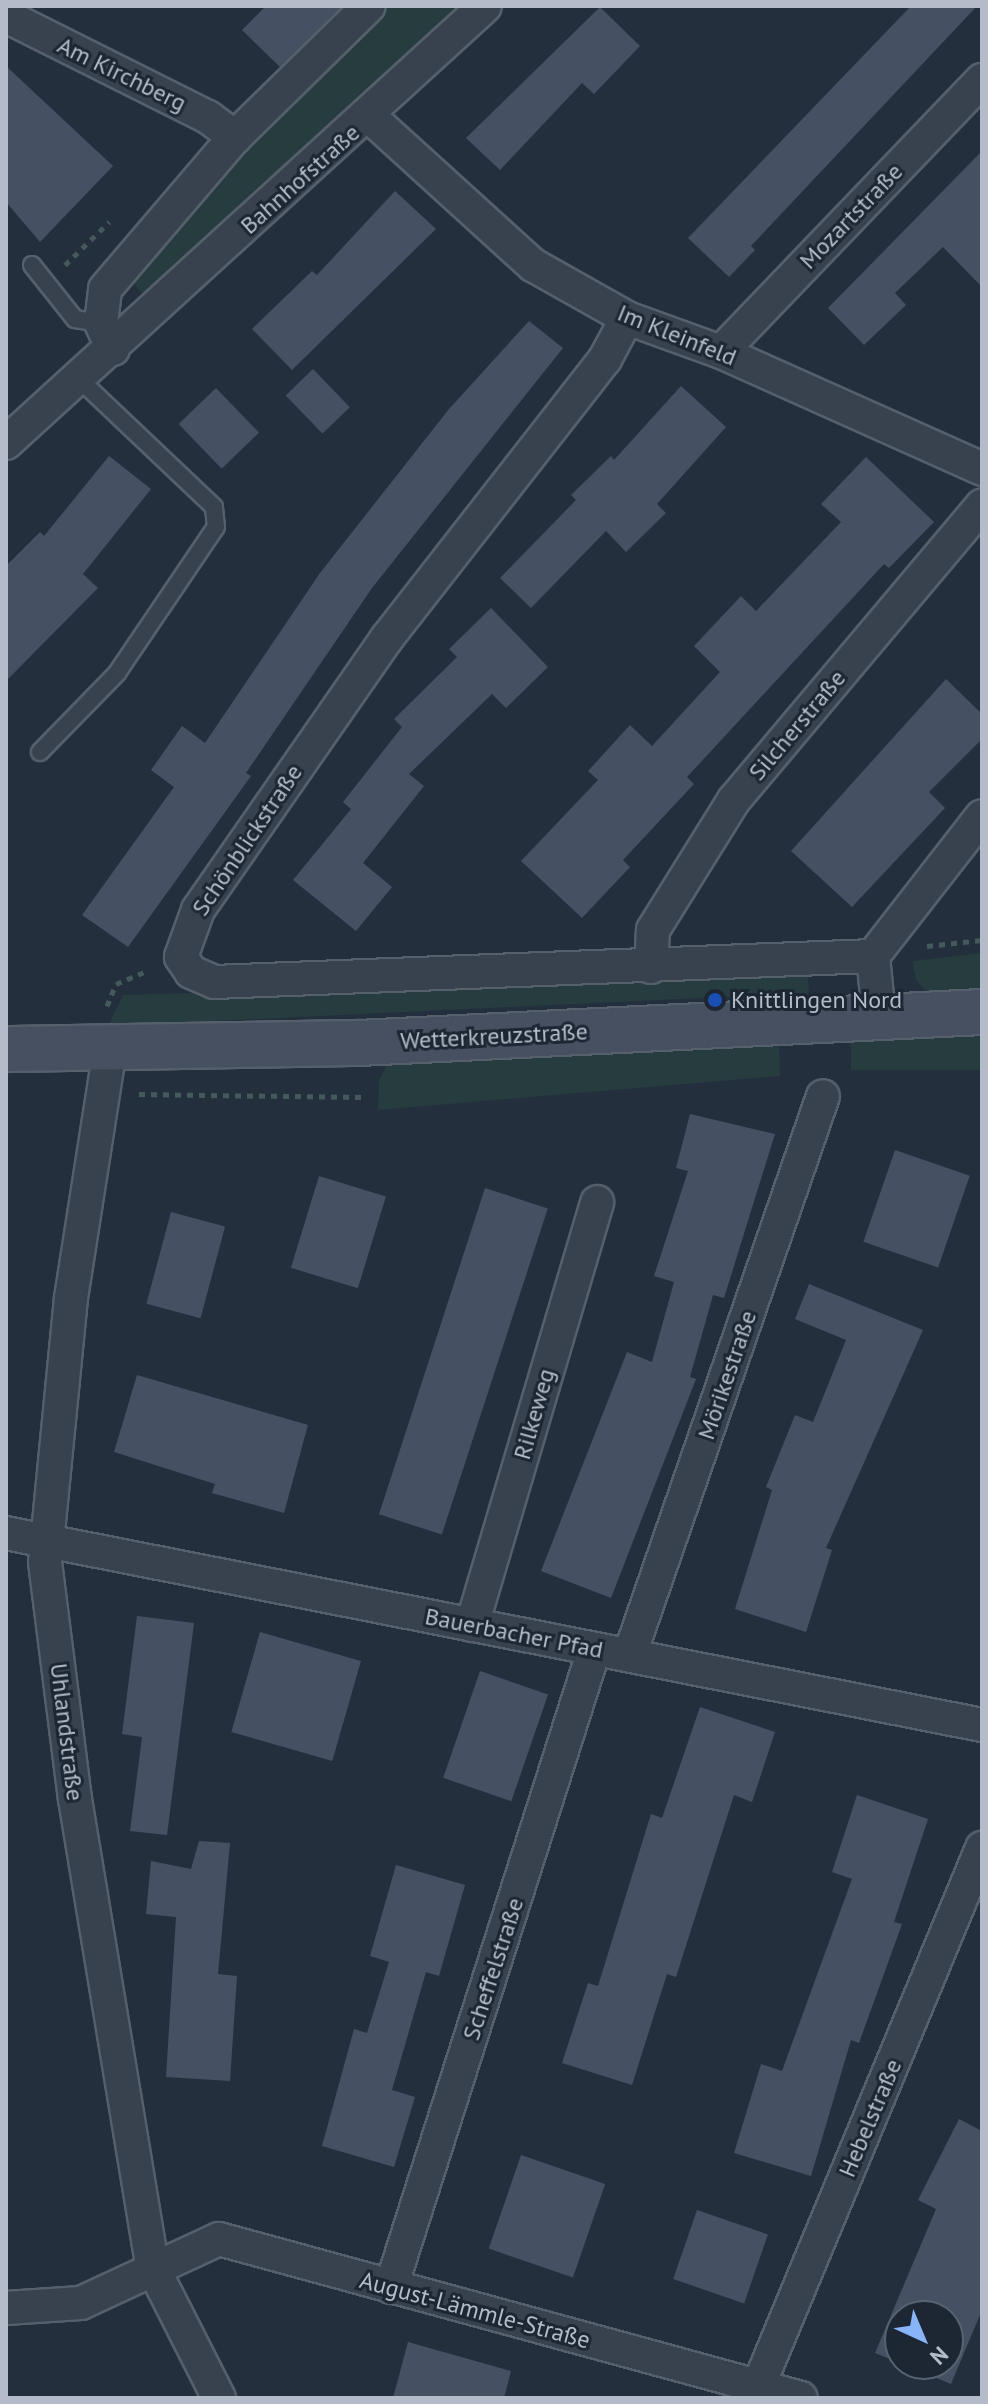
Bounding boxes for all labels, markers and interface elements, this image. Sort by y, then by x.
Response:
street label: Am Kirchberg [53,31,191,117]
street label: Bahnhofstraße [235,118,365,240]
street label: Mozartstraße [793,157,909,275]
street label: Im Kleinfeld [613,298,741,372]
street label: Silcherstraße [743,664,851,786]
street label: Schönblickstraße [186,759,308,921]
place label: Knittlingen Nord [731,986,902,1014]
marker: Knittlingen Nord [706,991,724,1009]
street label: Wetterkreuzstraße [400,1017,588,1055]
street label: Mörikestraße [691,1307,763,1443]
street label: Rilkeweg [507,1365,561,1463]
street label: Bauerbacher Pfad [423,1602,605,1664]
street label: Uhlandstraße [44,1662,90,1802]
street label: Scheffelstraße [456,1894,530,2044]
street label: Hebelstraße [832,2055,908,2181]
street label: August-Lämmle-Straße [357,2265,593,2355]
north arrow [884,2300,964,2380]
text: N [924,2341,954,2371]

